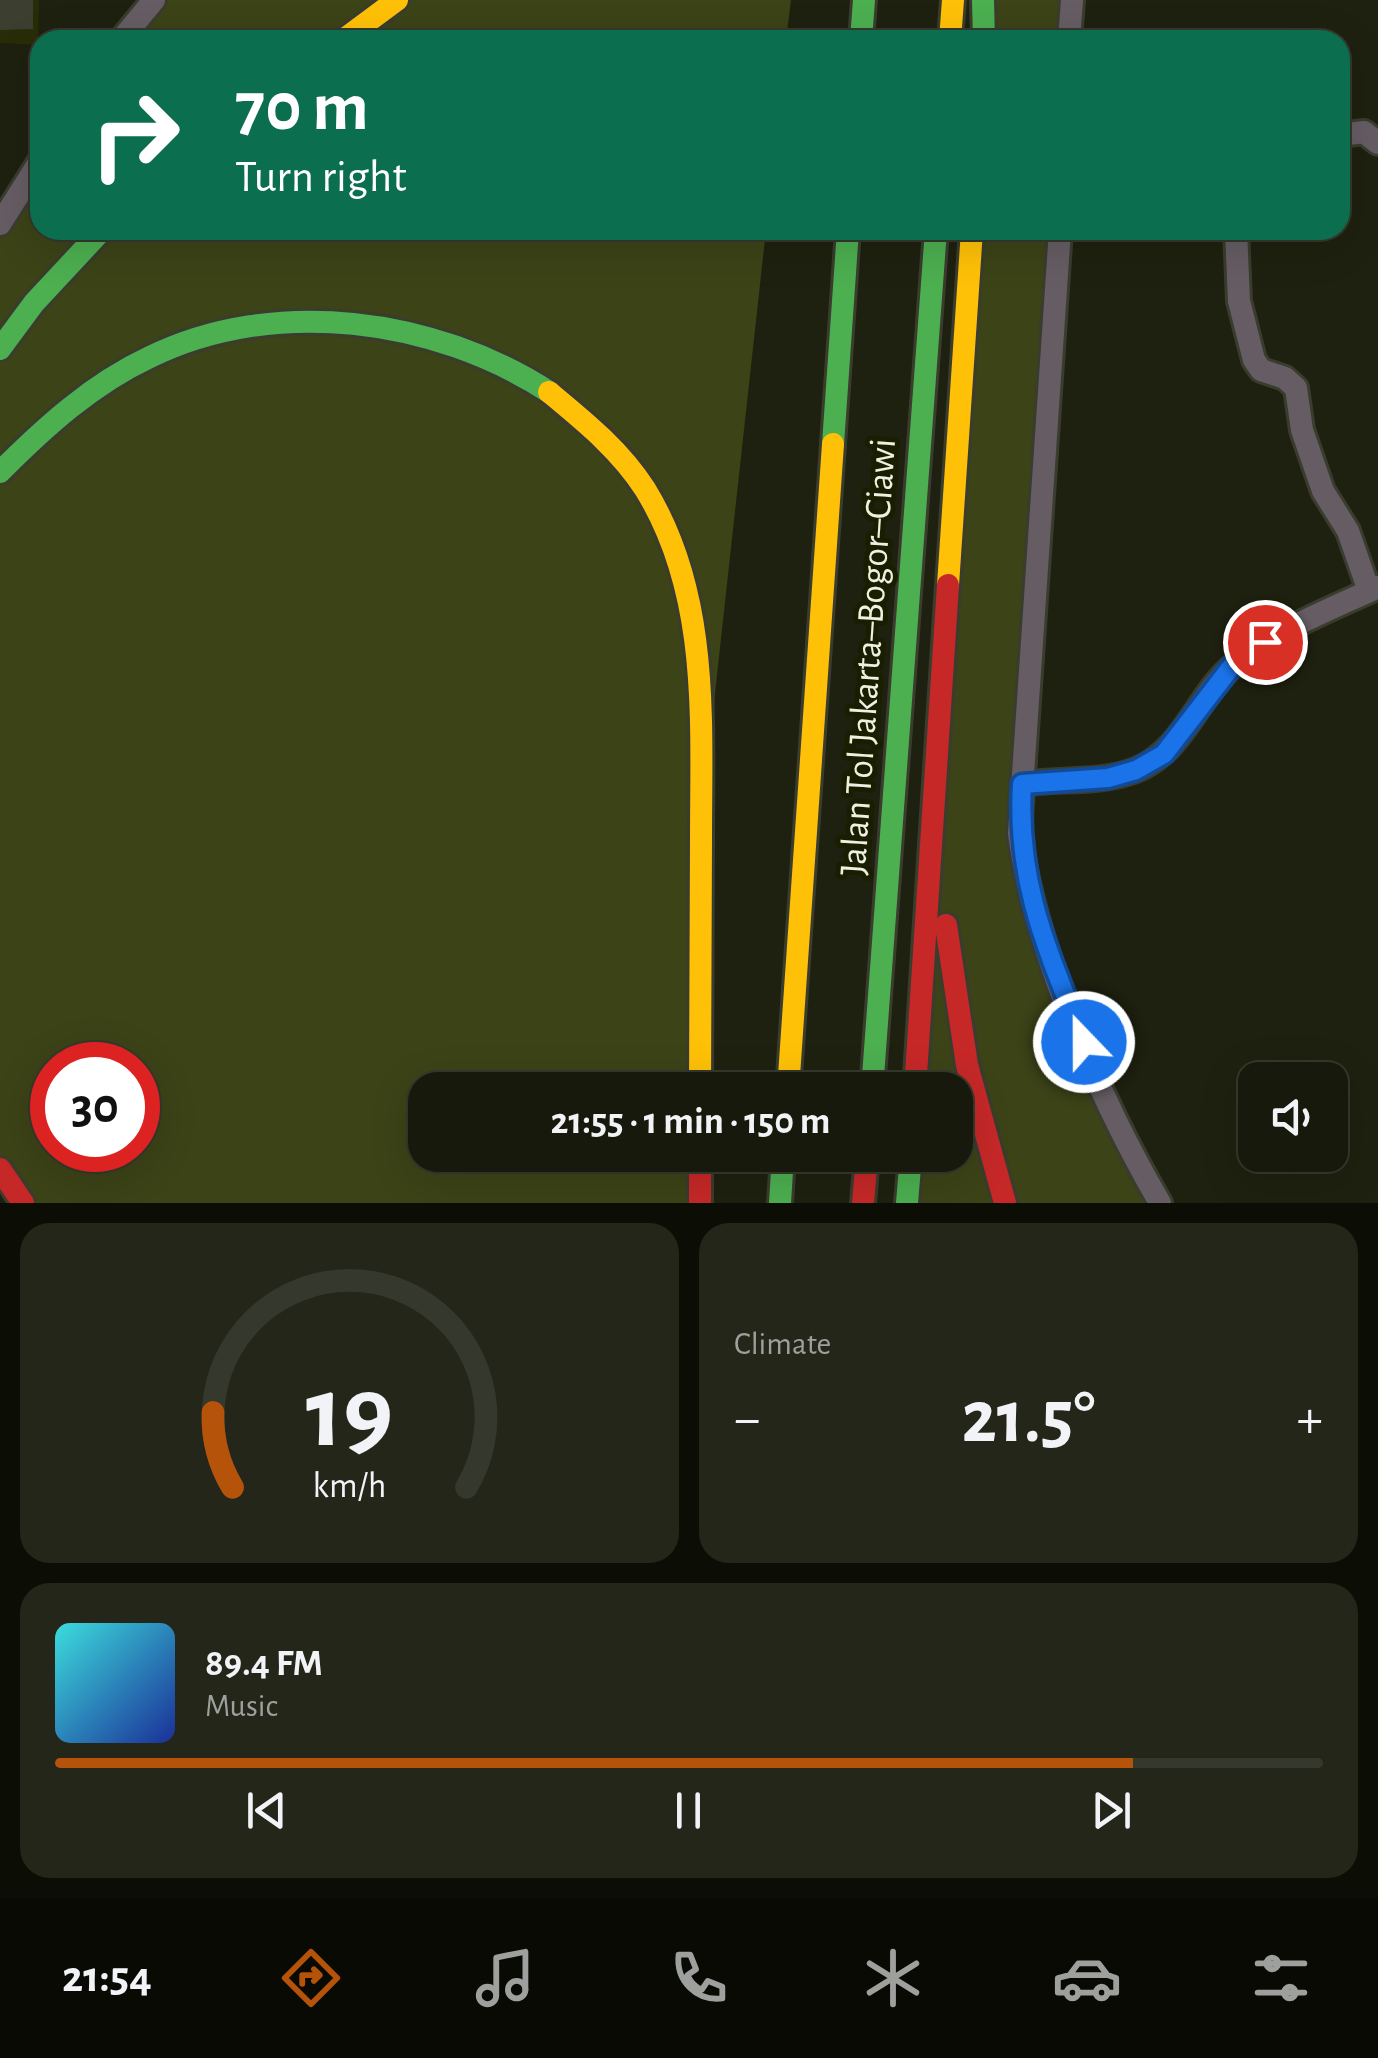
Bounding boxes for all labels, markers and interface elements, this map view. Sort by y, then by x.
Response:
icon: right [70,70,200,200]
text: 70 m [235,73,369,143]
text: Turn right [235,155,407,200]
street label: Jalan Tol Jakarta–Bogor–Ciawi [835,437,903,877]
pin [1223,600,1308,685]
icon: arrive [1238,615,1293,670]
position arrow [1032,990,1136,1094]
speed limit sign: 30 [30,1042,160,1172]
map controls [1238,1062,1348,1172]
button: sound [1238,1062,1348,1172]
text: 21:55 · 1 min · 150 m [551,1103,830,1141]
text: Climate [734,1328,831,1360]
text: 19 [306,1362,393,1466]
text: 21.5° [962,1381,1095,1456]
text: − [734,1392,760,1447]
text: + [1297,1392,1323,1447]
text: km/h [313,1468,386,1504]
text: 89.4 FM [205,1645,323,1683]
text: Music [205,1690,278,1722]
icon: previous [239,1783,294,1838]
icon: pause [661,1783,716,1838]
icon: next [1084,1783,1139,1838]
icon: directions [276,1943,346,2013]
icon: music [470,1943,540,2013]
icon: phone [664,1943,734,2013]
icon: climate [858,1943,928,2013]
icon: car [1052,1943,1122,2013]
icon: filters [1246,1943,1316,2013]
text: 21:54 [62,1955,152,2000]

